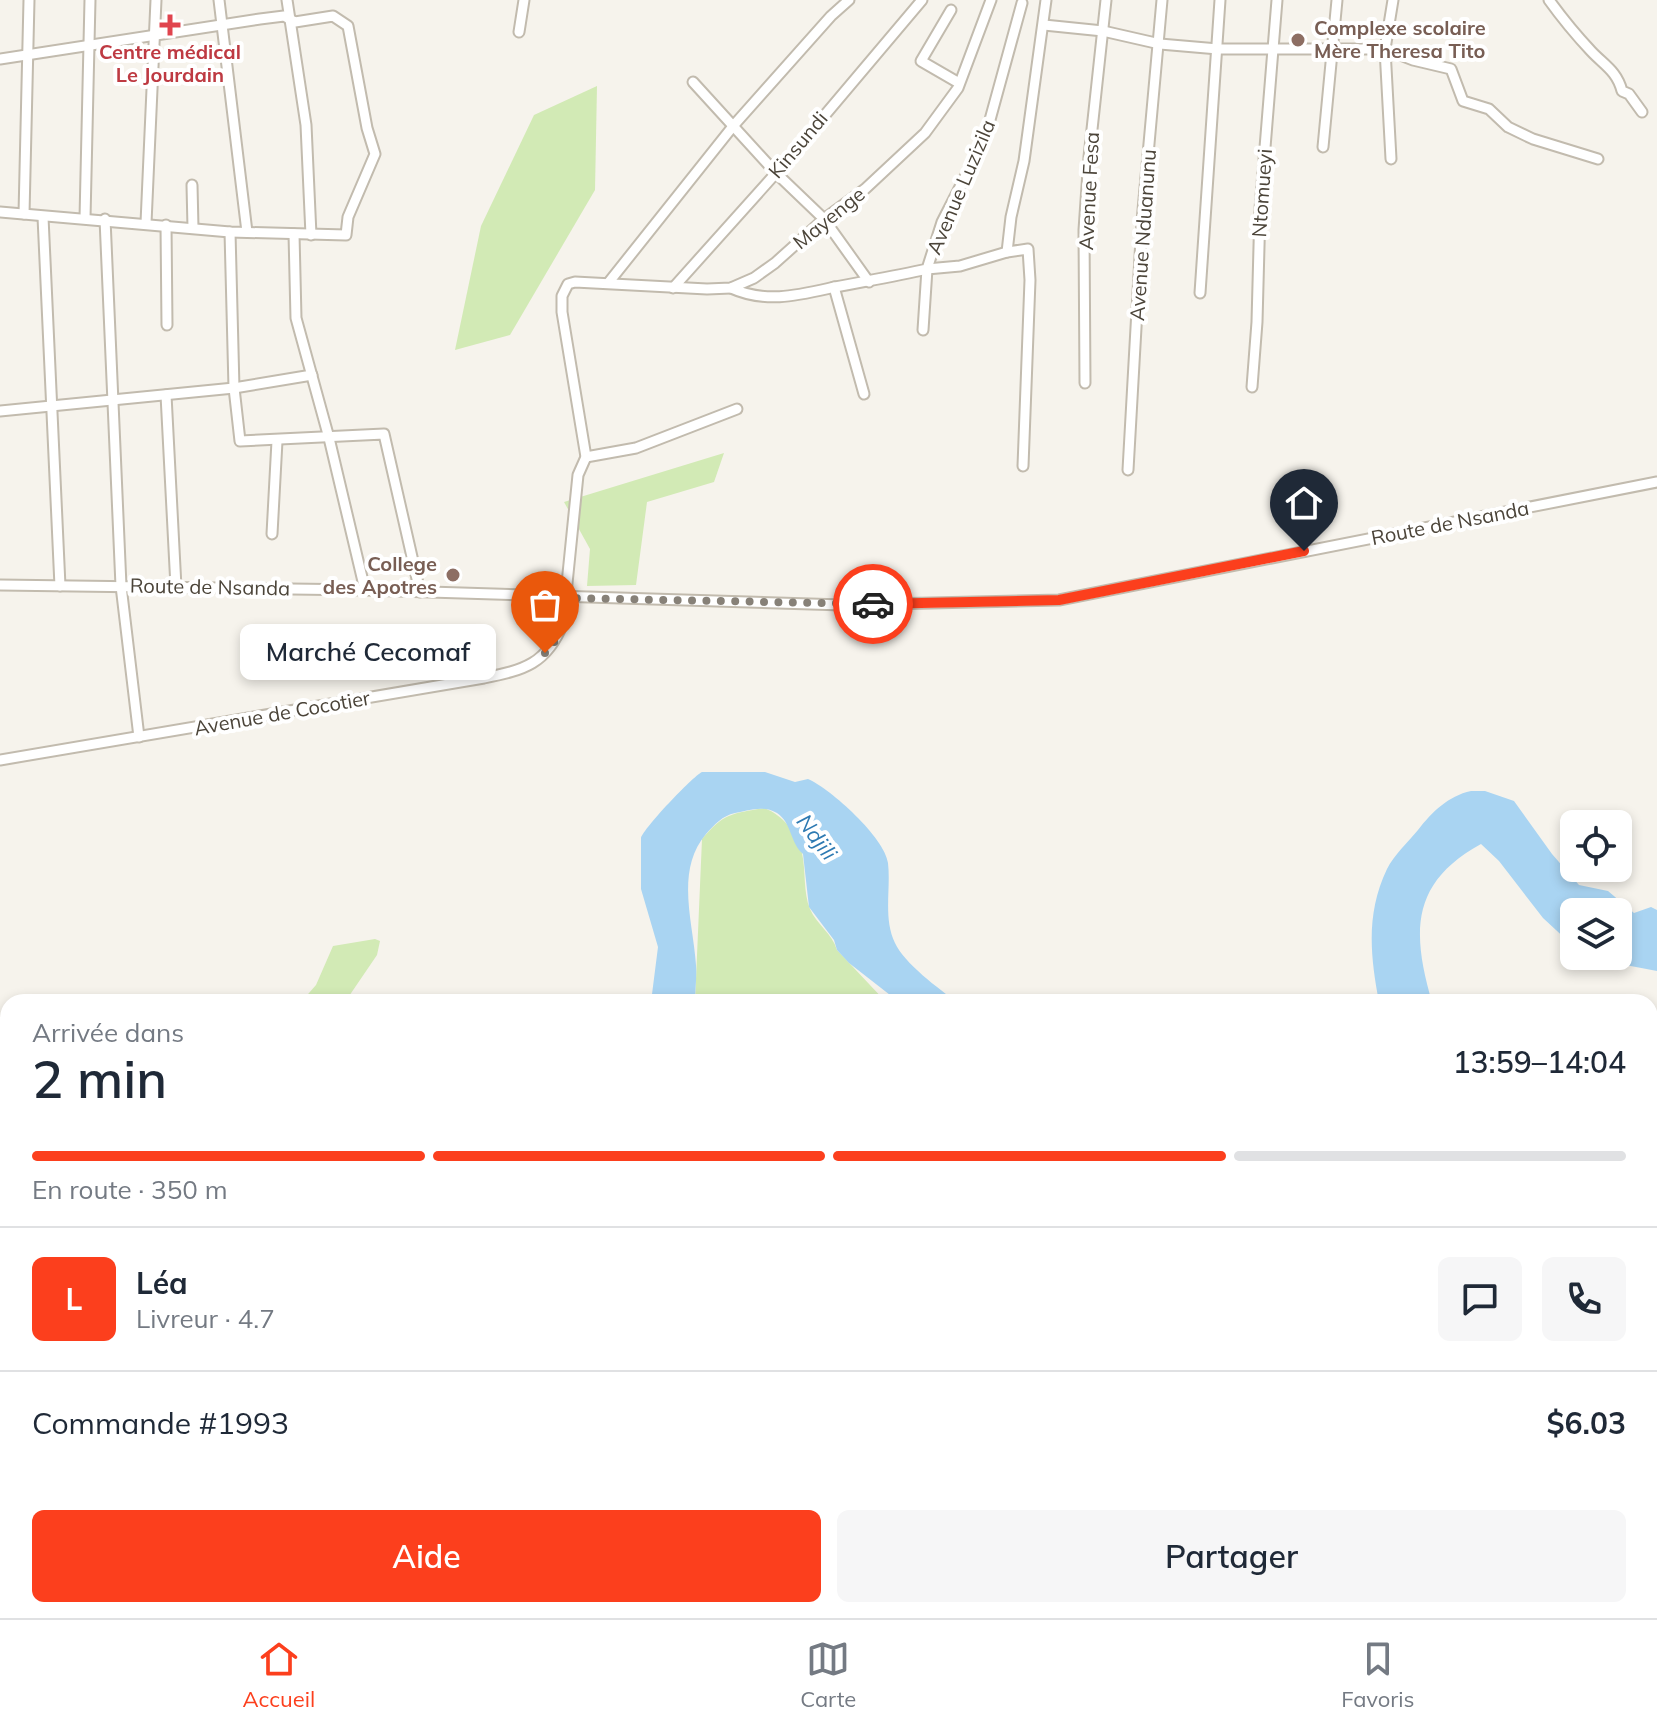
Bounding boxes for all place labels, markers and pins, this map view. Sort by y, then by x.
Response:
marker: Centre médical Le Jourdain [159,14,181,36]
place label: Complexe scolaire Mère Theresa Tito [1314,15,1486,63]
marker: Complexe scolaire Mère Theresa Tito [1289,31,1307,49]
place label: Centre médical Le Jourdain [99,39,241,87]
pin [1270,469,1338,551]
place label: College des Apotres [323,551,437,599]
marker: College des Apotres [444,566,462,584]
pin [511,571,579,653]
callout: Marché Cecomaf [241,625,497,681]

